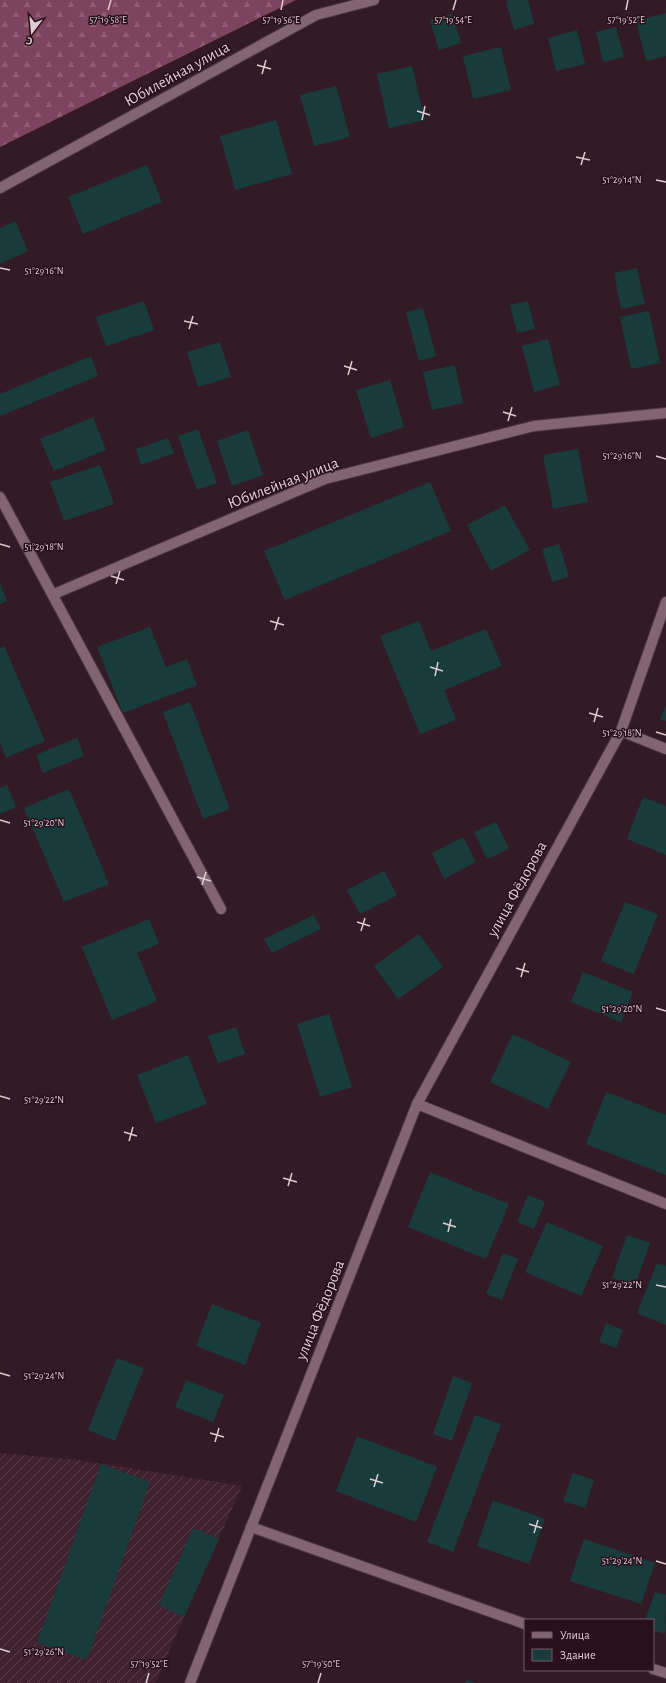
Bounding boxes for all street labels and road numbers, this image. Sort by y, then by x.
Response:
street label: Юбилейная улица [122,39,233,110]
street label: Юбилейная улица [225,454,341,512]
street label: улица Фёдорова [484,839,551,941]
street label: улица Фёдорова [292,1258,348,1364]

